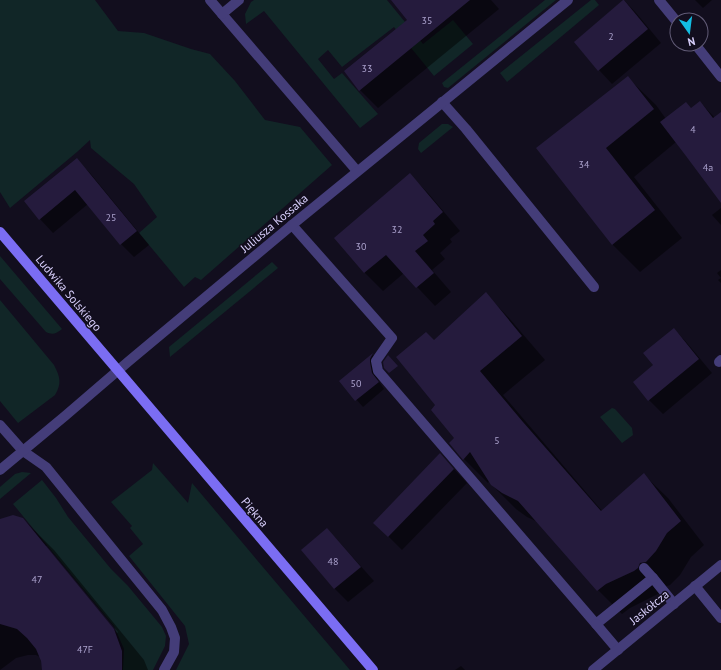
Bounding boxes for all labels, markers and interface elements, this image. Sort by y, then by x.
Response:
north arrow [669,12,709,52]
house number: 35 [422,14,432,27]
house number: 2 [608,30,614,43]
text: N [686,34,697,49]
house number: 33 [362,62,372,75]
house number: 4 [690,123,696,136]
house number: 34 [579,158,590,171]
house number: 4a [703,161,713,174]
street label: Juliusza Kossaka [236,190,311,256]
house number: 25 [106,211,116,224]
house number: 32 [392,223,402,236]
house number: 30 [356,240,367,253]
street label: Ludwika Solskiego [33,252,105,334]
house number: 50 [351,377,362,390]
house number: 5 [494,434,500,447]
street label: Piękna [238,494,272,530]
house number: 48 [328,555,338,568]
house number: 47 [32,573,42,586]
street label: Jaskółcza [625,586,672,628]
house number: 47F [77,643,93,656]

